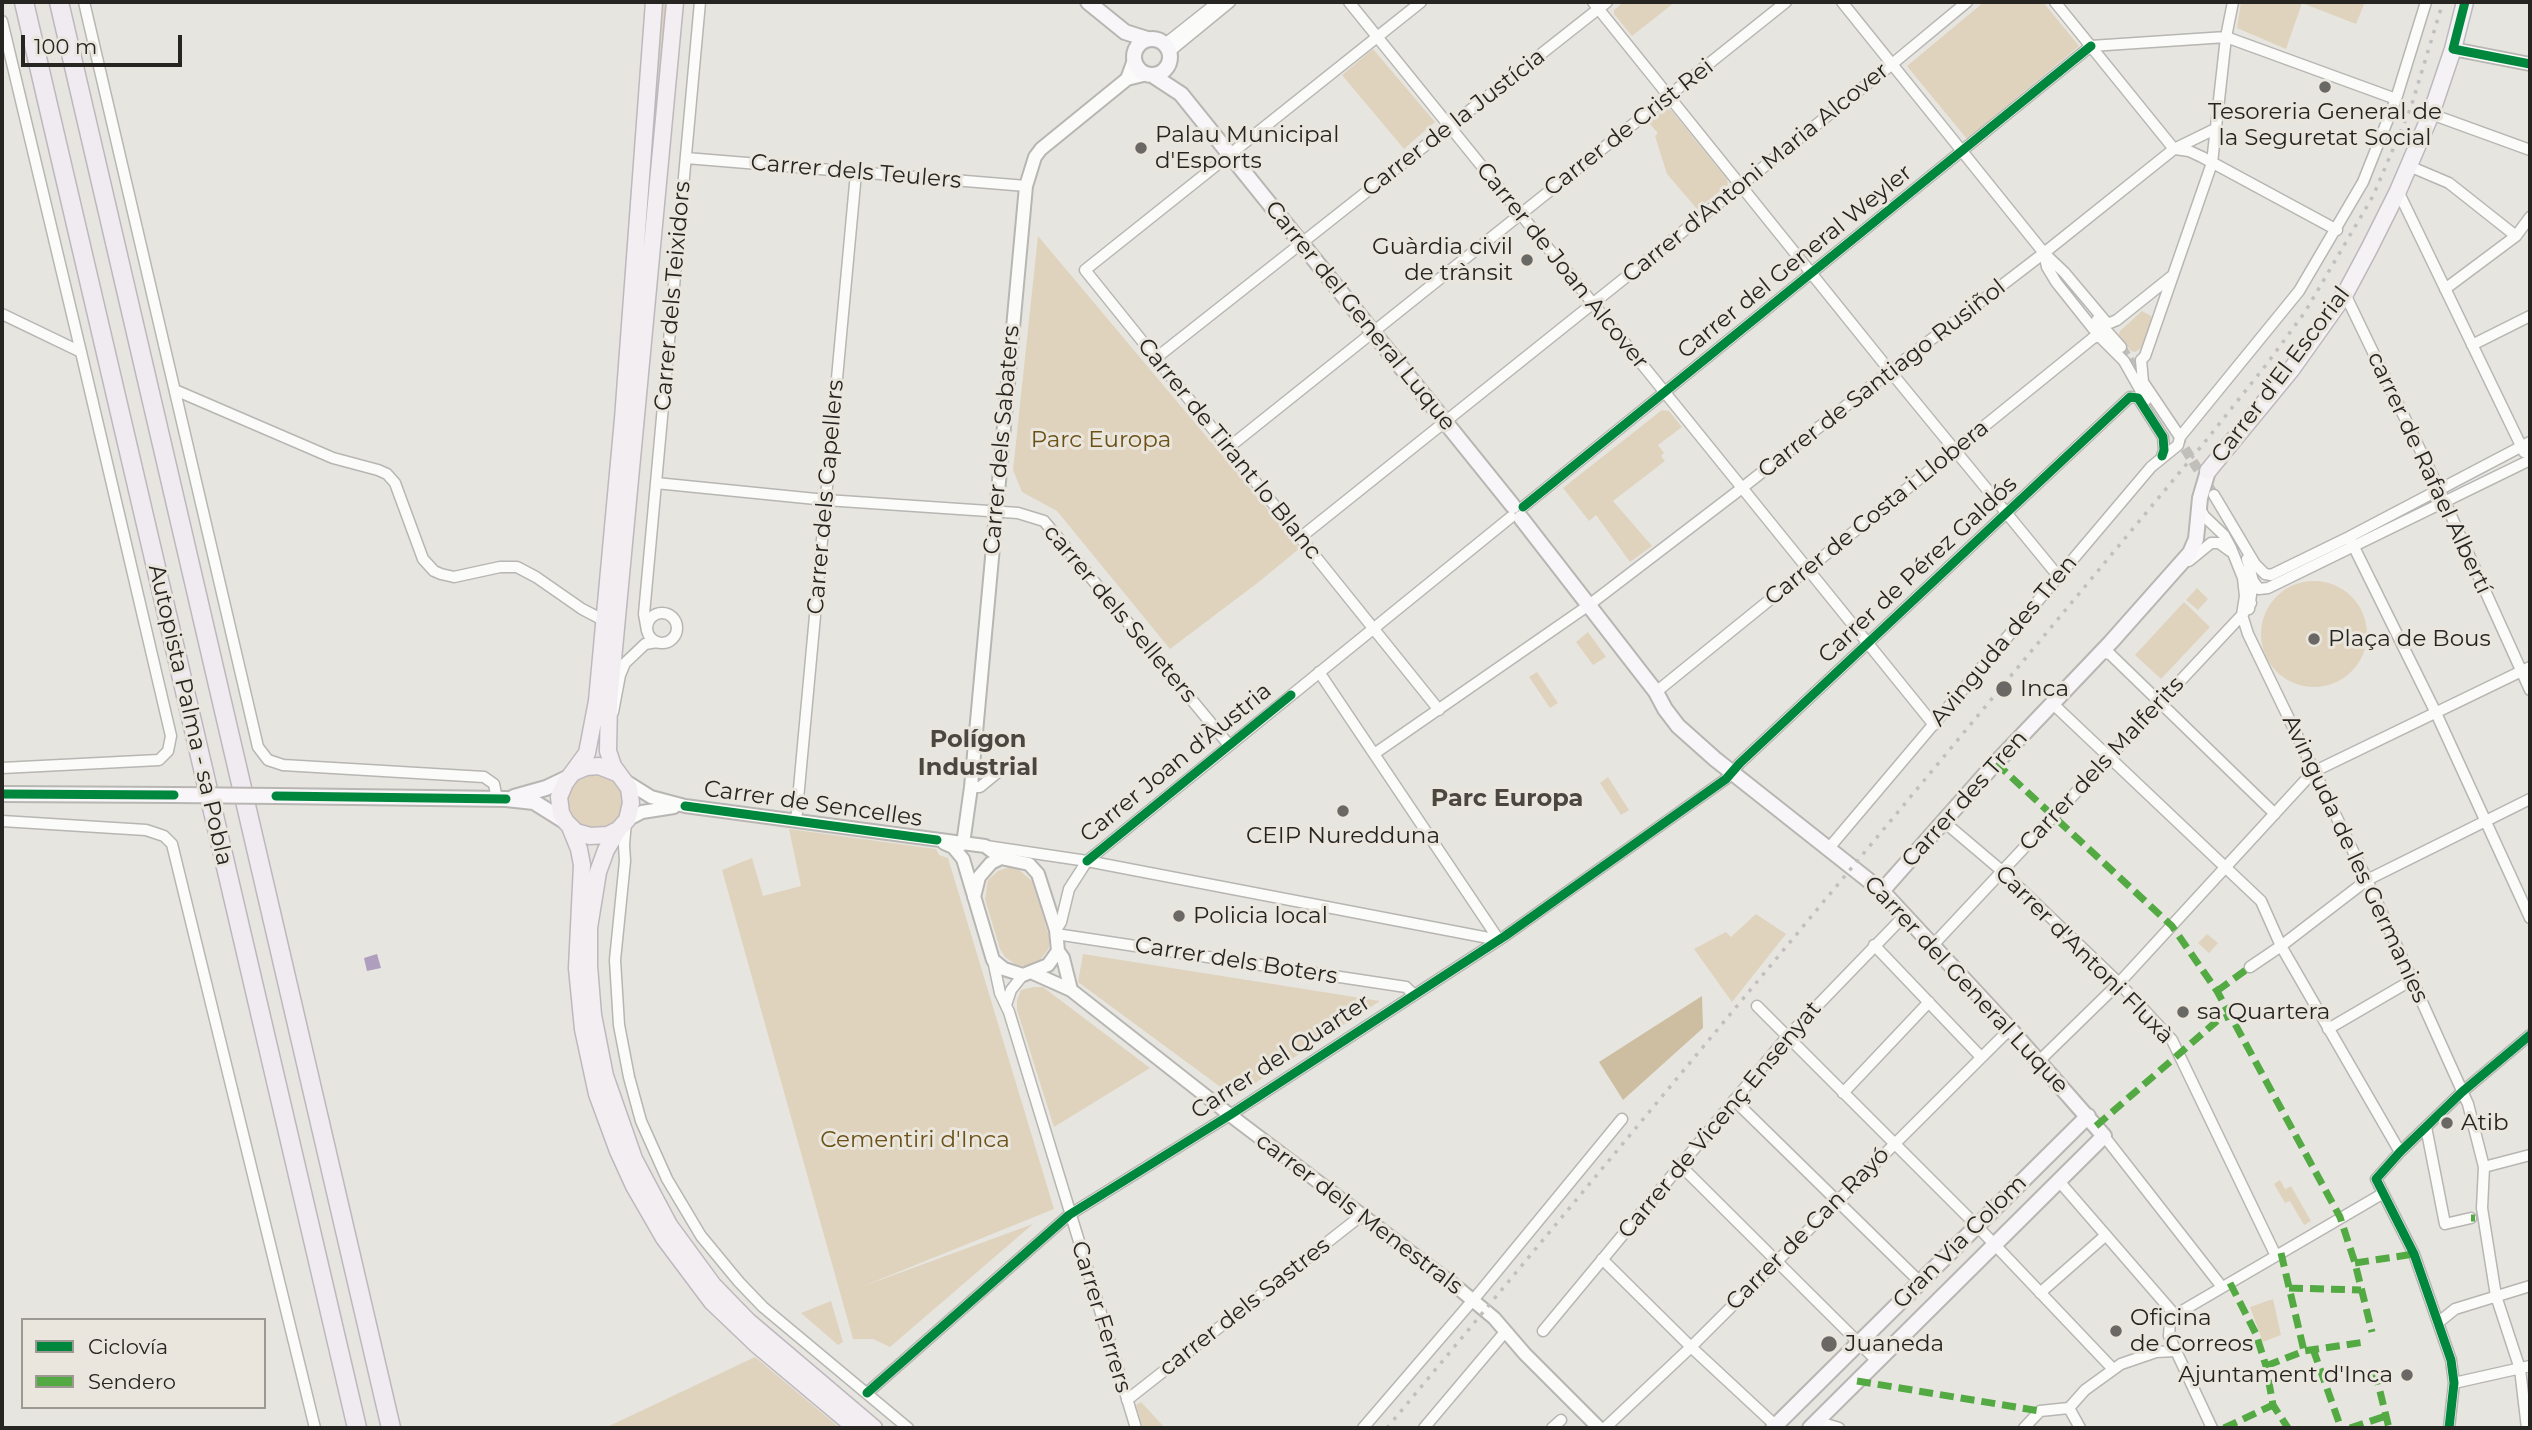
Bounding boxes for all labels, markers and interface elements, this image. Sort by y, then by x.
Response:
scale bar [24,21,186,65]
text: 100 m [34,34,97,59]
street label: Carrer de la Justícia [1357,43,1551,203]
street label: Carrer de Crist Rei [1539,53,1719,203]
street label: Carrer d'Antoni Maria Alcover [1617,57,1895,289]
marker: Tesoreria General de la Seguretat Social [2317,79,2333,95]
place label: Tesoreria General de la Seguretat Social [2208,98,2442,152]
place label: Palau Municipal d'Esports [1155,121,1339,175]
marker: Palau Municipal d'Esports [1133,140,1149,156]
street label: Carrer dels Teulers [749,149,963,195]
street label: Carrer de Joan Alcover [1470,157,1654,375]
street label: Carrer del General Weyler [1672,159,1918,365]
street label: Carrer dels Teixidors [649,180,697,412]
street label: Carrer del General Luque [1259,196,1461,436]
place label: Guàrdia civil de trànsit [1372,233,1513,287]
marker: Guàrdia civil de trànsit [1519,252,1535,268]
street label: Carrer de Santiago Rusiñol [1753,274,2011,484]
street label: Carrer d'El Escorial [2206,282,2356,468]
street label: Carrer dels Sabaters [978,324,1026,556]
street label: Carrer de Tirant lo Blanc [1131,333,1327,565]
street label: carrer de Rafael Albertí [2361,348,2497,598]
street label: Carrer dels Capellers [802,378,850,616]
street label: Carrer de Costa i Llobera [1760,414,1994,612]
park label: Parc Europa [1031,426,1171,454]
street label: Carrer de Pérez Galdós [1813,471,2023,669]
street label: carrer dels Selleters [1037,519,1203,709]
street label: Avinguda des Tren [1924,550,2084,732]
street label: Autopista Palma - sa Pobla [142,562,238,868]
place label: Plaça de Bous [2328,625,2491,653]
marker: Plaça de Bous [2306,631,2322,647]
street label: Carrer dels Malferits [2014,671,2190,857]
place label: Inca [2020,675,2069,703]
street label: Carrer Joan d'Àustria [1075,677,1277,849]
marker: Inca [1994,679,2014,699]
street label: Avinguda de les Germanies [2276,710,2434,1008]
street label: Carrer des Tren [1896,725,2034,873]
district label: Polígon Industrial [918,726,1038,782]
street label: Carrer de Sencelles [702,775,924,833]
district label: Parc Europa [1431,785,1583,813]
marker: CEIP Nuredduna [1335,803,1351,819]
place label: CEIP Nuredduna [1246,822,1440,850]
street label: Carrer d'Antoni Fluxà [1989,860,2179,1050]
street label: Carrer del General Luque [1858,870,2074,1100]
place label: Policia local [1193,902,1328,930]
marker: Policia local [1171,908,1187,924]
street label: Carrer dels Boters [1133,931,1339,991]
street label: Carrer del Quarter [1186,989,1376,1125]
street label: Carrer de Vicenç Ensenyat [1613,996,1827,1244]
place label: sa Quartera [2197,998,2330,1026]
marker: sa Quartera [2175,1004,2191,1020]
place label: Atib [2461,1109,2508,1137]
marker: Atib [2439,1115,2455,1131]
park label: Cementiri d'Inca [820,1126,1010,1154]
street label: carrer dels Menestrals [1250,1127,1468,1301]
street label: Carrer de Can Rayó [1721,1142,1895,1316]
street label: Gran Via Colom [1887,1169,2033,1315]
street label: carrer dels Sastres [1154,1232,1336,1382]
street label: Carrer Ferrers [1065,1238,1137,1396]
place label: Oficina de Correos [2130,1304,2253,1358]
legend [21,1318,266,1409]
marker: Oficina de Correos [2108,1323,2124,1339]
place label: Juaneda [1845,1330,1944,1358]
text: Ciclovía [88,1334,168,1359]
marker: Juaneda [1819,1334,1839,1354]
place label: Ajuntament d'Inca [2178,1361,2393,1389]
marker: Ajuntament d'Inca [2399,1367,2415,1383]
text: Sendero [88,1369,176,1394]

